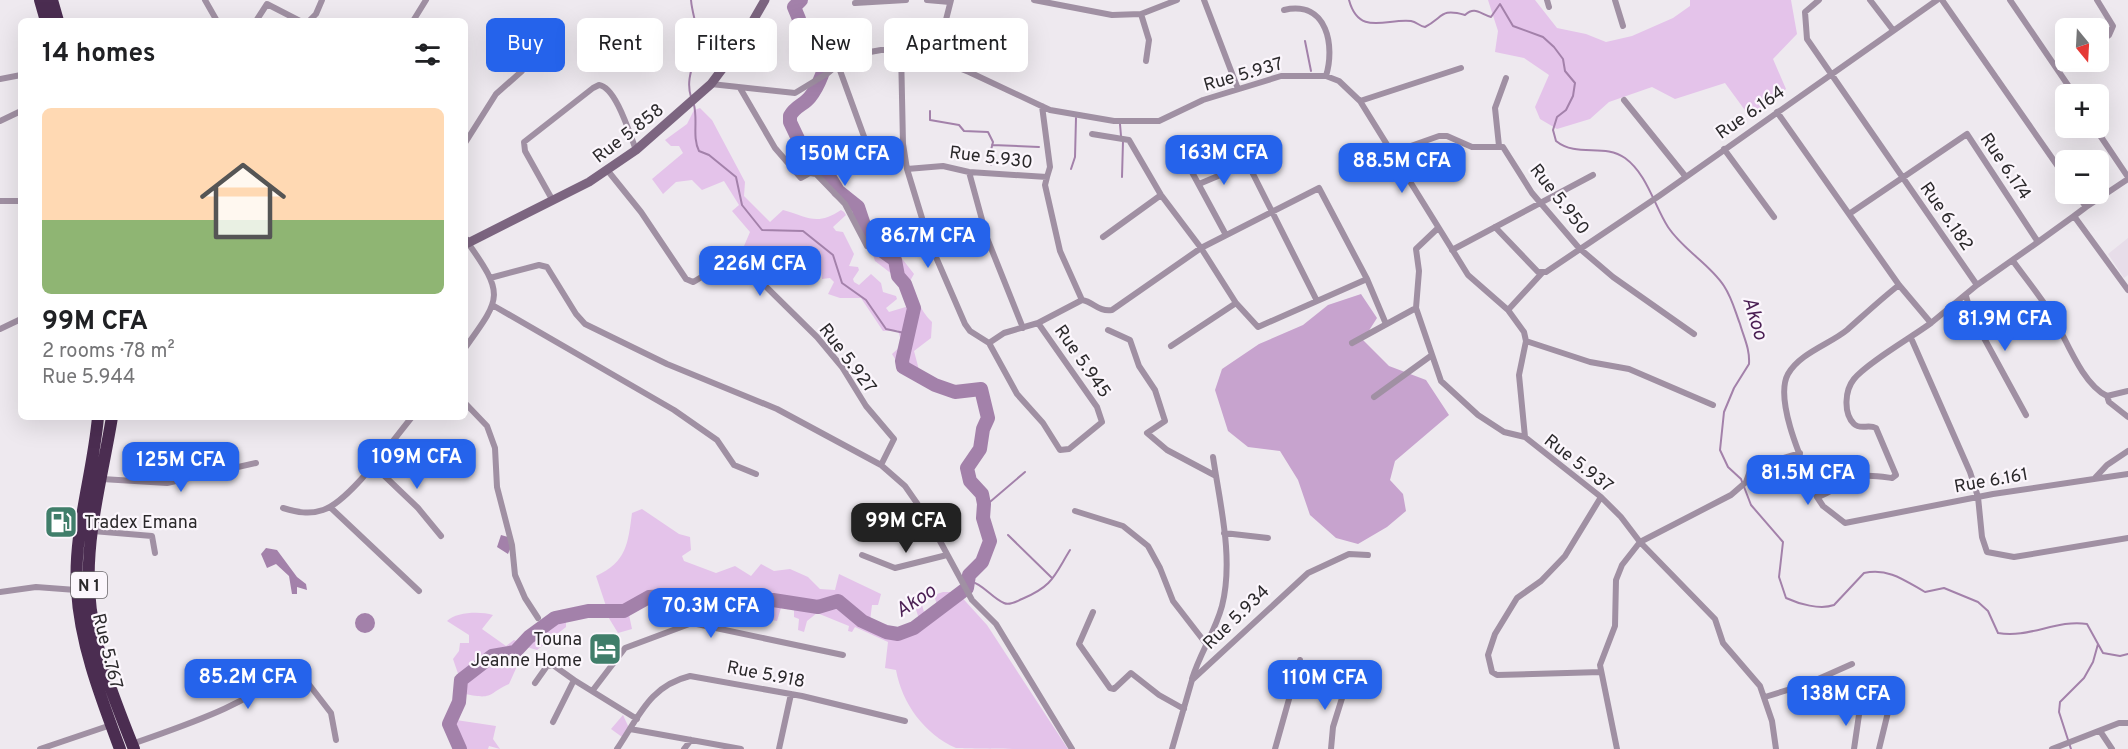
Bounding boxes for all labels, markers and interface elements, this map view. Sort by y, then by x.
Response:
chip: Buy [486,18,565,72]
chip: Rent [577,18,663,72]
chip: Filters [675,18,777,72]
chip: New [789,18,872,72]
chip: Apartment [884,18,1028,72]
north arrow [2055,18,2109,72]
map controls [2055,18,2109,204]
text: 14 homes [42,38,156,71]
icon: filters [411,38,444,71]
street label: Rue 5.937 [1201,53,1286,98]
street label: Rue 6.164 [1712,81,1790,145]
button: + [2055,84,2109,138]
street label: Rue 5.858 [589,99,669,169]
street label: Rue 6.174 [1974,129,2036,205]
pin: 163M CFA [1162,135,1286,186]
pin: 150M CFA [783,136,907,187]
text: 163M CFA [1179,141,1269,167]
text: 150M CFA [800,142,890,168]
street label: Rue 5.930 [948,142,1034,175]
pin: 88.5M CFA [1333,143,1471,194]
icon: home [189,147,297,255]
text: 88.5M CFA [1353,149,1451,175]
button: − [2055,150,2109,204]
street label: Rue 5.950 [1524,160,1594,240]
street label: Rue 6.182 [1914,178,1978,256]
pin: 86.7M CFA [859,218,997,269]
text: 86.7M CFA [880,224,976,250]
pin: 226M CFA [698,246,822,297]
text: 226M CFA [713,252,807,278]
water label: Akoo [1735,294,1773,344]
pin: 81.9M CFA [1936,301,2074,352]
text: 99M CFA [42,306,148,339]
text: 81.9M CFA [1958,307,2052,333]
street label: Rue 5.927 [813,319,881,399]
street label: Rue 5.945 [1048,321,1115,403]
text: 2 rooms · 78 m² [42,339,175,365]
text: Rue 5.944 [42,365,135,391]
street label: Rue 5.937 [1539,430,1617,498]
pin: 109M CFA [355,439,479,490]
pin: 125M CFA [119,442,243,493]
text: 109M CFA [372,445,462,471]
text: 125M CFA [136,448,226,474]
pin: 81.5M CFA [1739,455,1877,506]
text: 81.5M CFA [1761,461,1855,487]
street label: Rue 6.161 [1953,464,2030,499]
pin: 99M CFA [851,503,961,554]
fuel station icon: Tradex Emana [43,504,79,540]
text: 99M CFA [865,509,947,535]
place label: Tradex Emana [84,512,198,535]
road number: N 1 [71,572,107,598]
water label: Akoo [891,579,942,625]
street label: Rue 5.934 [1199,581,1275,655]
pin: 70.3M CFA [642,588,780,639]
text: 70.3M CFA [662,594,760,620]
street label: Rue 5.767 [86,611,127,692]
place label: Touna Jeanne Home [470,629,582,673]
hotel icon: Touna Jeanne Home [587,631,623,667]
street label: Rue 5.918 [725,657,807,694]
pin: 85.2M CFA [179,659,317,710]
pin: 110M CFA [1263,660,1387,711]
text: 85.2M CFA [199,665,297,691]
text: 110M CFA [1282,666,1368,692]
pin: 138M CFA [1784,676,1908,727]
text: 138M CFA [1801,682,1891,708]

